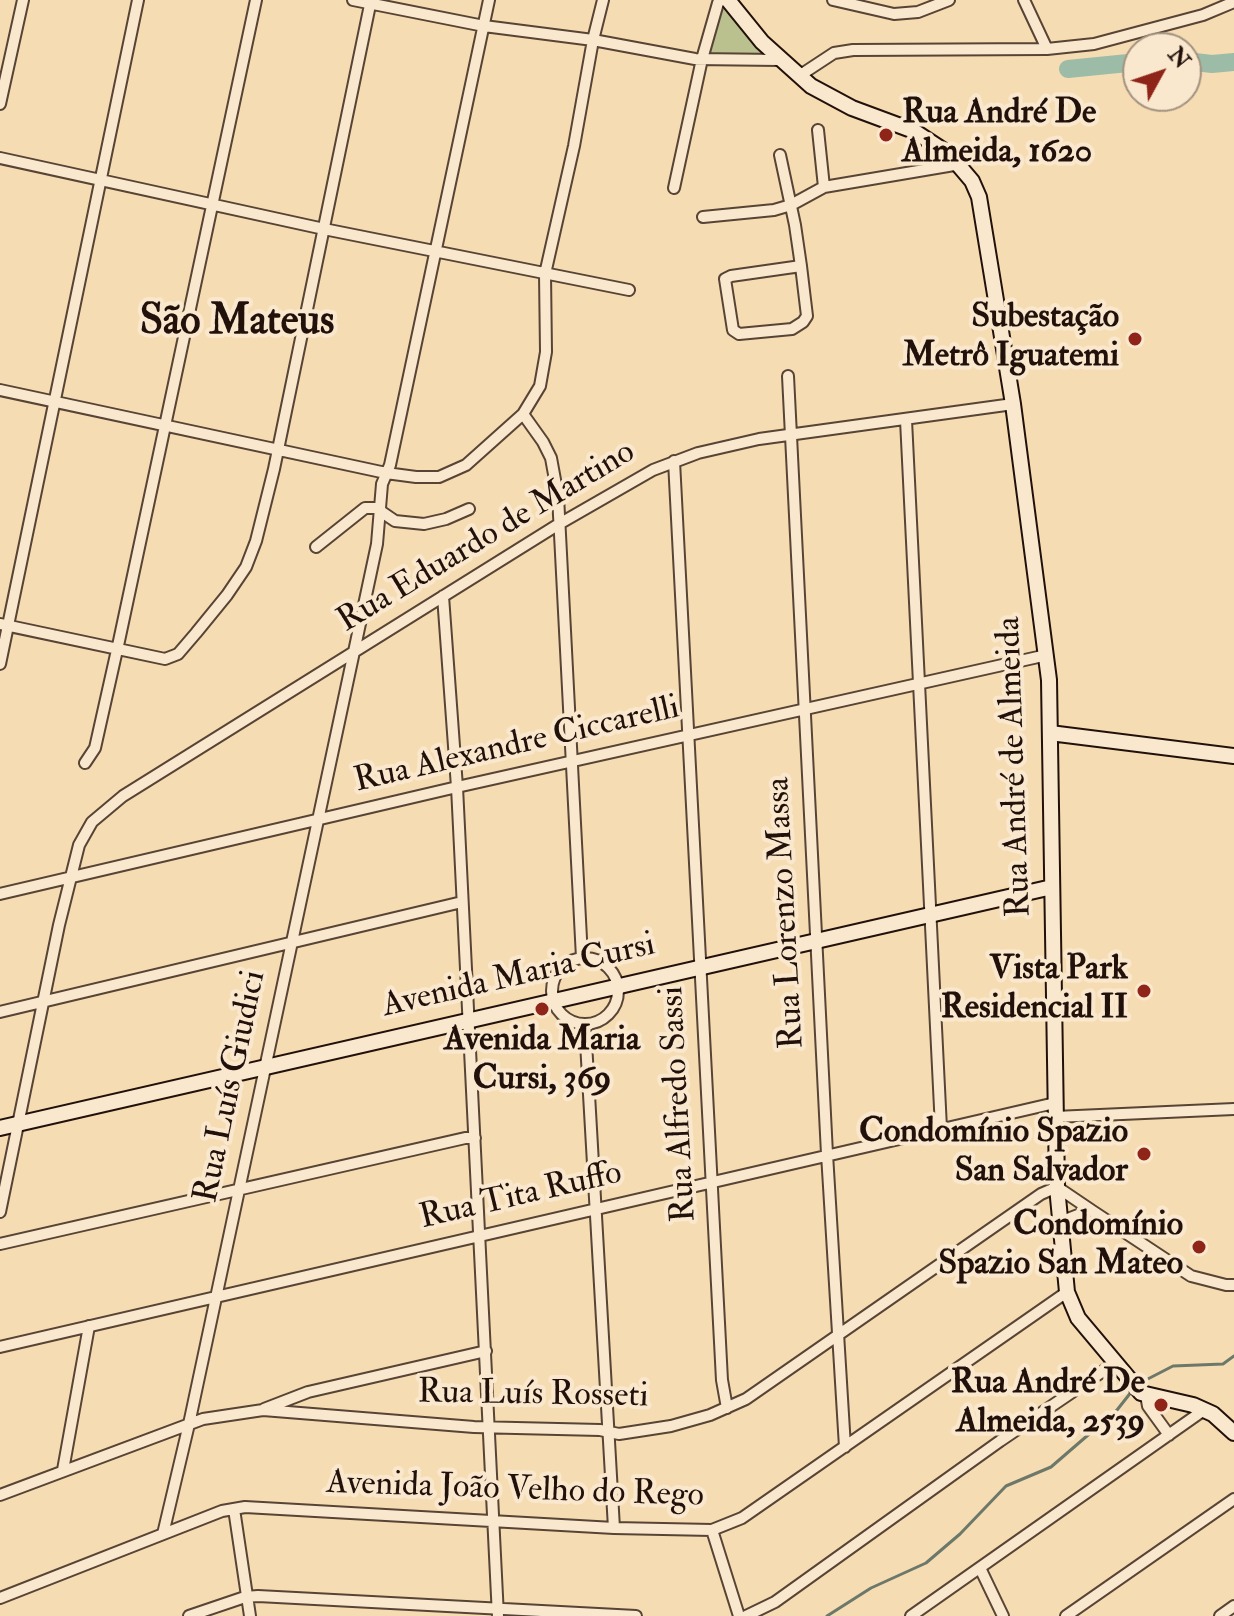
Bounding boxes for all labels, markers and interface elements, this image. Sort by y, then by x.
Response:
north arrow [1122,32,1202,112]
text: N [1162,41,1196,74]
place label: Rua André De Almeida, 1620 [902,95,1096,174]
marker: Rua André De Almeida, 1620 [877,126,895,144]
district label: São Mateus [140,299,334,349]
place label: Subestação Metrô Iguatemi [902,299,1119,378]
marker: Subestação Metrô Iguatemi [1126,330,1144,348]
street label: Rua Eduardo de Martino [331,433,643,643]
street label: Rua André de Almeida [990,616,1042,918]
street label: Rua Alexandre Ciccarelli [350,689,684,803]
street label: Rua Lorenzo Massa [760,776,814,1050]
street label: Avenida Maria Cursi [379,926,659,1028]
place label: Vista Park Residencial II [941,951,1128,1030]
street label: Rua Luís Giudici [187,967,277,1207]
marker: Vista Park Residencial II [1135,982,1153,1000]
street label: Rua Alfredo Sassi [653,985,707,1223]
marker: Avenida Maria Cursi, 369 [533,1000,551,1018]
place label: Avenida Maria Cursi, 369 [444,1022,640,1102]
place label: Condomínio Spazio San Salvador [859,1114,1128,1194]
marker: Condomínio Spazio San Salvador [1135,1145,1153,1163]
street label: Rua Tita Ruffo [416,1154,626,1240]
place label: Condomínio Spazio San Mateo [938,1207,1183,1286]
marker: Condomínio Spazio San Mateo [1190,1238,1208,1256]
place label: Rua André De Almeida, 2539 [951,1365,1145,1444]
street label: Rua Luís Rosseti [417,1374,649,1418]
marker: Rua André De Almeida, 2539 [1152,1396,1170,1414]
street label: Avenida João Velho do Rego [326,1464,704,1518]

